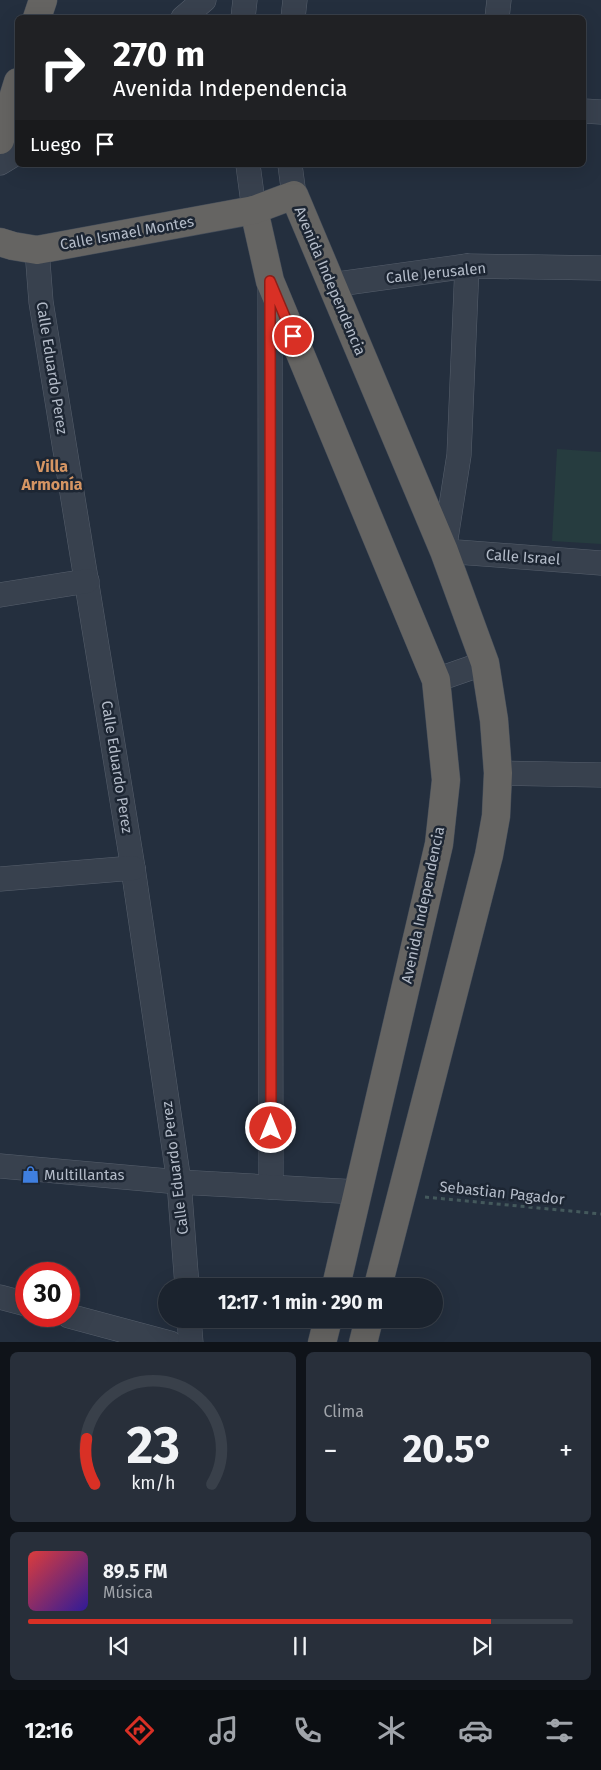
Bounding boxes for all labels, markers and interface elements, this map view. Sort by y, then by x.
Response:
text: 270 m [113,33,205,75]
icon: right [30,35,95,100]
text: Avenida Independencia [113,75,348,102]
icon: arrive [91,130,119,158]
text: Luego [30,133,81,156]
street label: Avenida Independencia [290,204,370,358]
street label: Calle Ismael Montes [59,212,195,254]
street label: Calle Jerusalen [385,259,487,287]
street label: Calle Eduardo Perez [33,300,71,436]
pin [272,315,314,357]
icon: arrive [279,322,307,350]
district label: Villa Armonía [20,457,83,494]
street label: Calle Israel [485,545,561,569]
street label: Calle Eduardo Perez [98,699,136,835]
street label: Avenida Independencia [398,825,448,985]
street label: Calle Eduardo Perez [158,1100,192,1236]
position arrow [244,1101,296,1153]
shop icon: Multillantas [20,1165,40,1185]
place label: Multillantas [44,1166,124,1184]
street label: Sebastian Pagador [439,1177,566,1209]
speed limit sign: 30 [15,1262,80,1327]
text: 12:17 · 1 min · 290 m [218,1291,383,1314]
text: Clima [324,1402,364,1421]
text: 23 [126,1414,180,1477]
text: 20.5° [403,1426,494,1472]
text: − [324,1434,338,1467]
text: + [559,1434,573,1467]
text: km/h [131,1472,175,1494]
text: 89.5 FM [103,1560,168,1583]
text: Música [103,1583,153,1602]
icon: previous [105,1632,133,1660]
icon: pause [286,1632,314,1660]
icon: next [468,1632,496,1660]
icon: directions [122,1713,157,1748]
icon: music [206,1713,241,1748]
icon: phone [290,1713,325,1748]
icon: climate [374,1713,409,1748]
icon: car [458,1713,493,1748]
icon: filters [542,1713,577,1748]
text: 12:16 [24,1717,73,1744]

